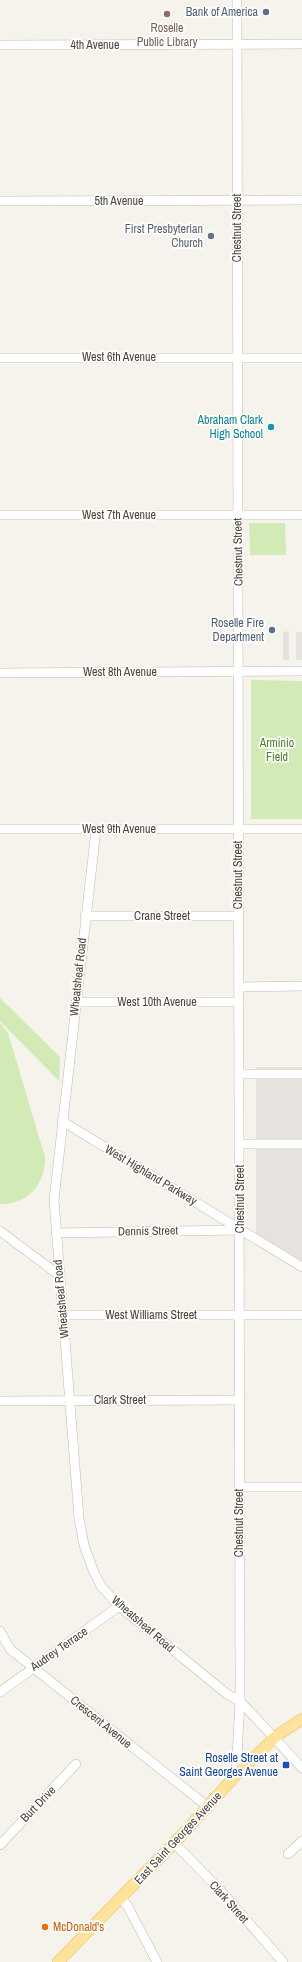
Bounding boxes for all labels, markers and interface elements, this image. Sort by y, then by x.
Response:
place label: Bank of America [186,4,259,20]
marker: Bank of America [261,7,271,17]
marker: Roselle Public Library [162,9,172,19]
place label: Roselle Public Library [137,20,197,50]
street label: 4th Avenue [70,37,120,53]
street label: 5th Avenue [94,193,144,209]
street label: Chestnut Street [229,194,245,262]
place label: First Presbyterian Church [125,221,203,251]
marker: First Presbyterian Church [206,231,216,241]
street label: West 6th Avenue [82,349,156,365]
place label: Abraham Clark High School [196,412,263,442]
marker: Abraham Clark High School [266,422,276,432]
street label: West 7th Avenue [82,507,156,523]
street label: Chestnut Street [229,517,247,586]
place label: Roselle Fire Department [211,615,264,645]
marker: Roselle Fire Department [267,625,277,635]
street label: West 8th Avenue [83,664,157,680]
park label: Arminio Field [259,735,294,765]
street label: West 9th Avenue [82,821,156,837]
street label: Chestnut Street [230,841,246,909]
street label: Crane Street [134,908,190,924]
street label: Wheatsheaf Road [66,937,90,1017]
street label: West 10th Avenue [117,994,197,1010]
street label: West Highland Parkway [102,1141,200,1209]
street label: Chestnut Street [232,1165,248,1233]
street label: Dennis Street [118,1222,178,1240]
street label: Wheatsheaf Road [50,1259,72,1339]
street label: West Williams Street [105,1307,197,1323]
street label: Clark Street [94,1392,146,1408]
street label: Chestnut Street [231,1489,247,1557]
street label: Wheatsheaf Road [108,1592,178,1656]
street label: Audrey Terrace [26,1623,91,1675]
street label: Crescent Avenue [67,1692,135,1752]
place label: Roselle Street at Saint Georges Avenue [179,1750,278,1780]
marker: Roselle Street at Saint Georges Avenue [281,1760,291,1770]
street label: Burt Drive [17,1783,59,1825]
street label: East Saint Georges Avenue [131,1788,225,1888]
street label: Clark Street [206,1877,253,1927]
place label: McDonald's [53,1919,104,1935]
marker: McDonald's [40,1922,50,1932]

